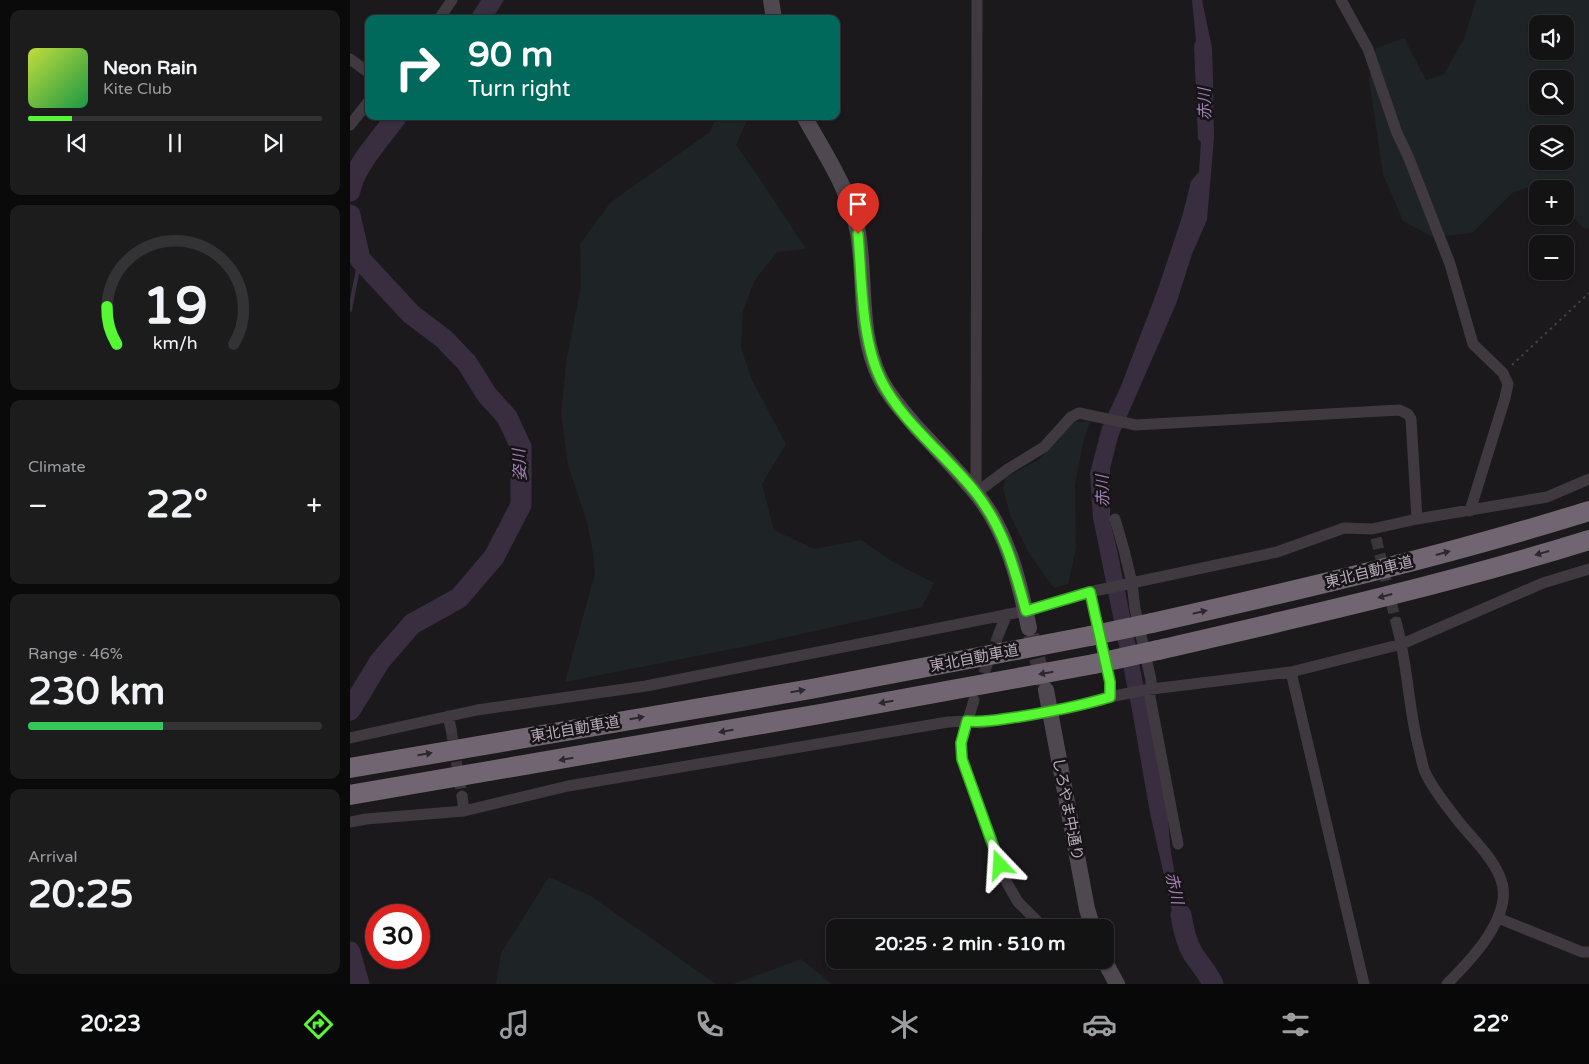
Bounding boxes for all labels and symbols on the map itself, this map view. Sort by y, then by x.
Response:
water label: 赤川 [1195,86,1215,120]
pin [837,183,879,234]
water label: 姿川 [509,446,531,481]
water label: 赤川 [1093,473,1113,507]
one-way arrow [1435,549,1450,557]
one-way arrow [1535,550,1550,558]
street label: 東北自動車道 [1323,552,1415,592]
one-way arrow [1378,592,1393,600]
one-way arrow [1192,608,1207,616]
street label: 東北自動車道 [928,641,1020,675]
one-way arrow [1038,669,1054,677]
one-way arrow [790,686,806,694]
one-way arrow [879,698,894,706]
street label: 東北自動車道 [529,712,621,746]
one-way arrow [630,714,646,722]
one-way arrow [718,727,734,735]
one-way arrow [418,750,434,758]
one-way arrow [558,755,574,763]
street label: しろやま中通り [1049,756,1087,862]
position arrow [973,838,1025,890]
water label: 赤川 [1161,870,1188,908]
speed limit sign: 30 [365,904,430,969]

